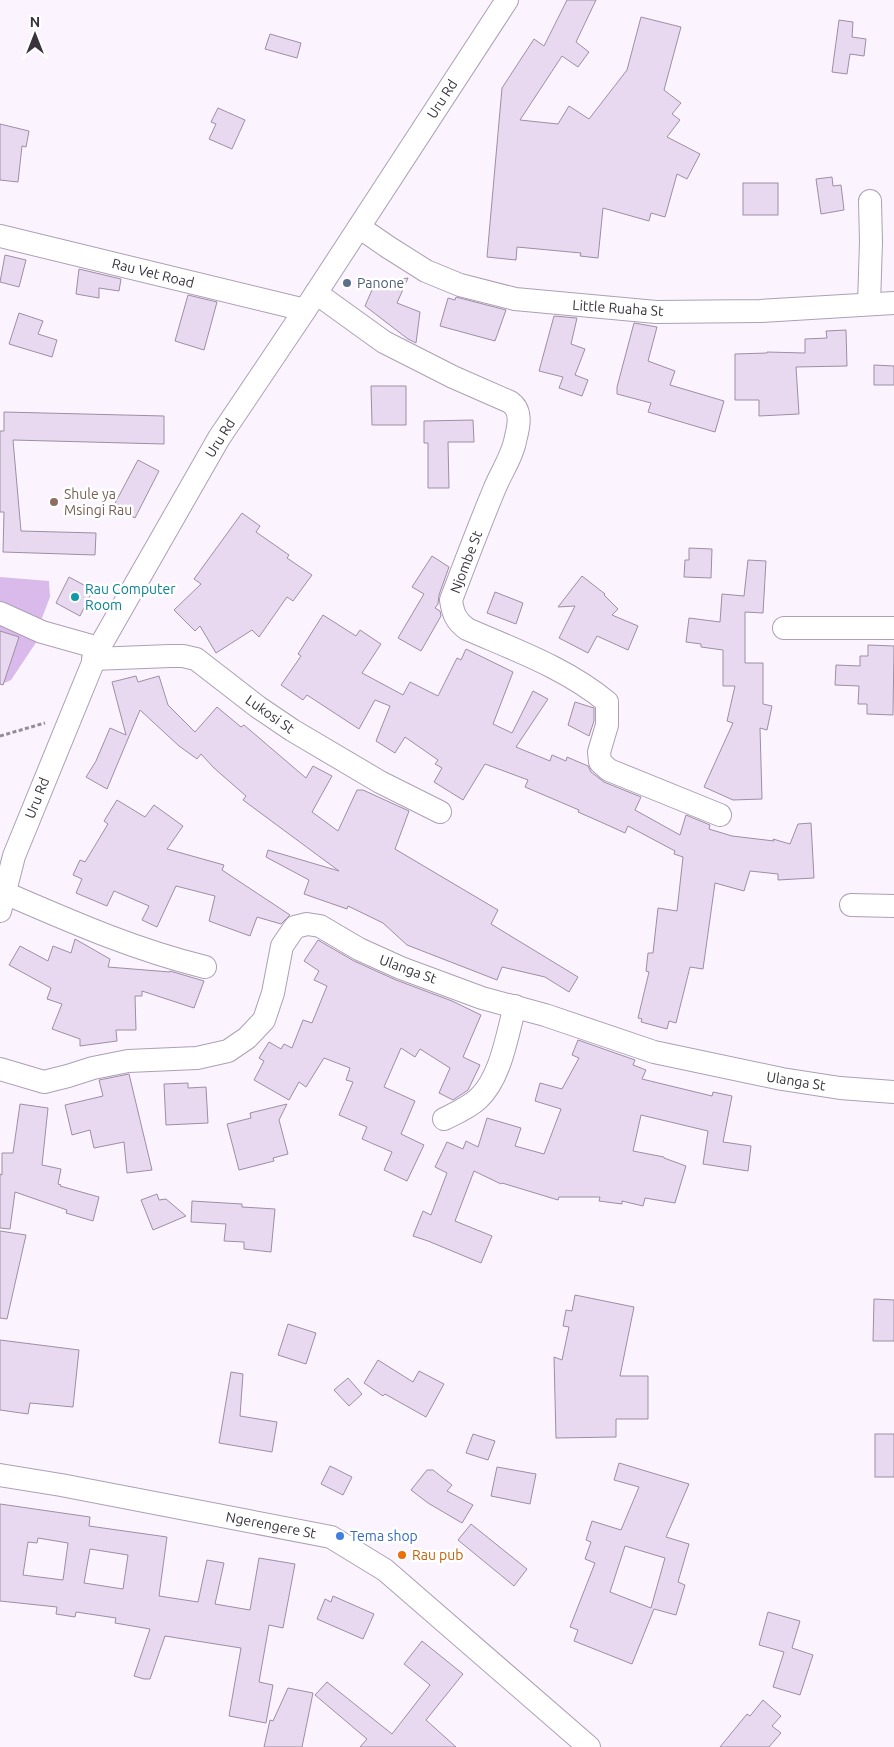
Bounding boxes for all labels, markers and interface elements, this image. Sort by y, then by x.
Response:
north arrow [10,10,60,60]
text: N [30,14,40,30]
street label: Uru Rd [424,77,460,121]
street label: Rau Vet Road [110,255,196,291]
place label: Panone [357,275,404,291]
marker: Panone [341,277,353,289]
street label: Little Ruaha St [572,297,665,319]
street label: Uru Rd [202,416,238,460]
place label: Shule ya Msingi Rau [64,486,132,518]
marker: Shule ya Msingi Rau [48,496,60,508]
street label: Njombe St [447,528,485,596]
place label: Rau Computer Room [85,581,176,613]
marker: Rau Computer Room [69,591,81,603]
street label: Lukosi St [243,691,298,737]
street label: Uru Rd [22,775,52,821]
street label: Ulanga St [377,951,439,987]
street label: Ulanga St [765,1068,827,1094]
street label: Ngerengere St [224,1508,318,1542]
place label: Tema shop [350,1528,418,1544]
marker: Tema shop [334,1530,346,1542]
place label: Rau pub [412,1547,463,1563]
marker: Rau pub [396,1549,408,1561]

